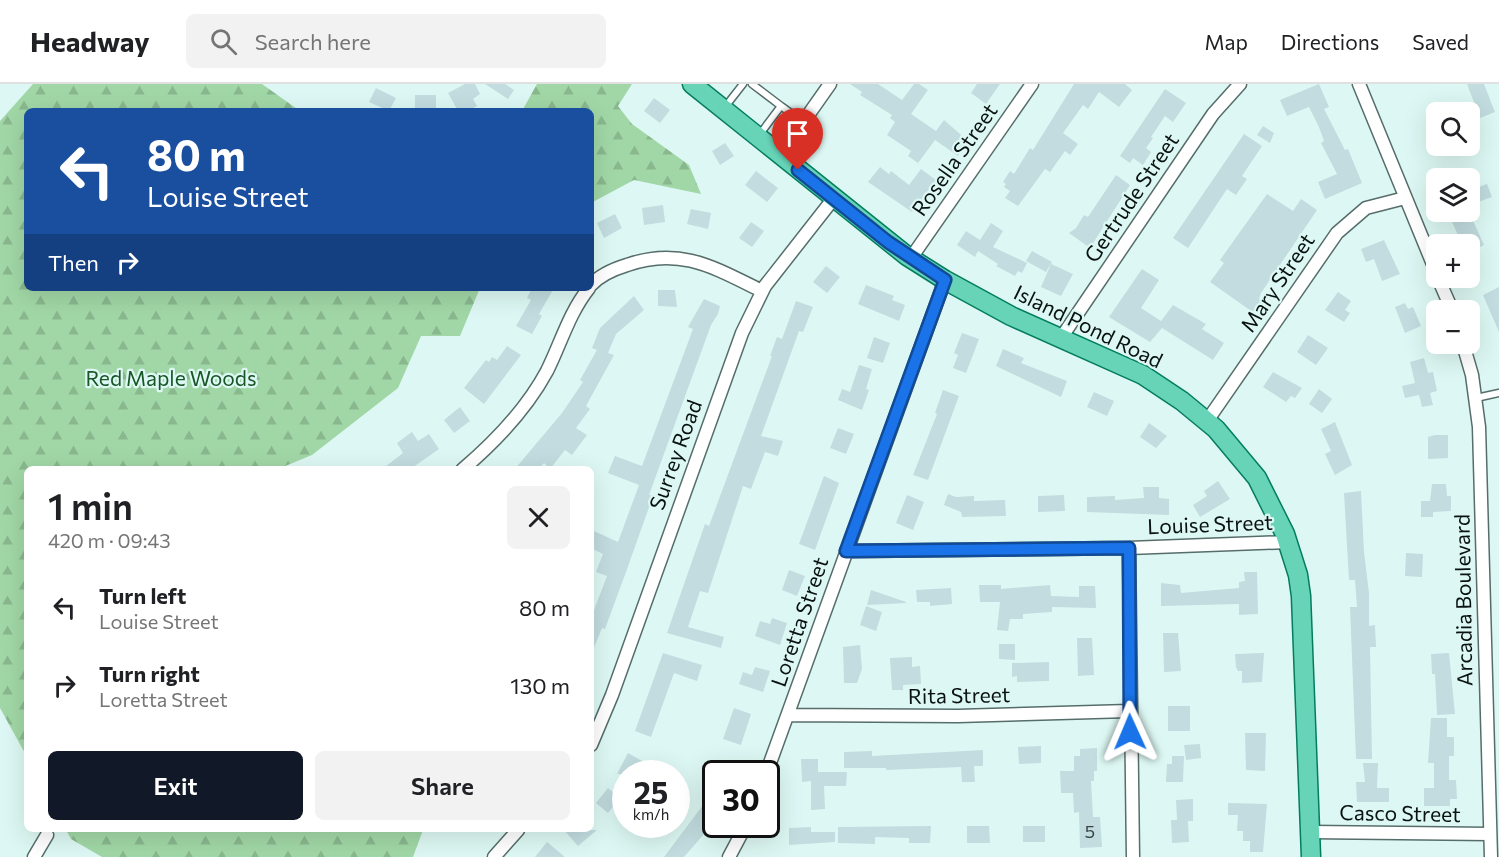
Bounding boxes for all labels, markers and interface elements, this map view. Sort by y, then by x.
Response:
search box [186,14,606,68]
text: Headway [30,24,150,58]
icon: search [207,25,240,58]
text: Search here [255,28,371,55]
text: Map [1205,29,1248,54]
text: Directions [1281,29,1379,54]
text: Saved [1412,29,1469,54]
street label: Rosella Street [906,98,1002,220]
map controls [1426,102,1480,354]
button: search [1426,102,1480,156]
pin [772,108,823,170]
icon: arrive [781,117,814,150]
text: 80 m [147,128,246,180]
street label: Gertrude Street [1078,128,1183,266]
icon: left [48,132,126,210]
button: layers [1426,168,1480,222]
text: Louise Street [147,180,309,213]
street label: Mary Street [1235,228,1319,336]
button: + [1426,234,1480,288]
icon: right [111,246,144,279]
text: Then [48,249,99,276]
street label: Island Pond Road [1010,279,1167,373]
button: − [1426,300,1480,354]
park label: Red Maple Woods [85,365,257,390]
street label: Surrey Road [643,396,706,513]
text: 1 min [48,483,133,527]
button: close [507,486,570,549]
street label: Louise Street [1147,509,1273,538]
street label: Arcadia Boulevard [1449,514,1477,686]
text: 420 m · 09:43 [48,528,171,552]
street label: Loretta Street [765,554,832,689]
text: Turn left [99,582,186,609]
icon: left [48,591,81,624]
text: 80 m [519,594,570,621]
text: Louise Street [99,609,219,633]
text: Turn right [99,660,200,687]
icon: right [48,669,81,702]
text: 130 m [510,672,570,699]
street label: Rita Street [908,681,1010,708]
text: Loretta Street [99,687,228,711]
position arrow [1098,700,1162,764]
button: Exit [48,751,303,820]
button: Share [315,751,570,820]
speed limit sign: 30 [702,760,780,838]
text: 25 [634,773,668,810]
street label: Casco Street [1339,799,1461,826]
text: km/h [633,805,669,823]
house number: 5 [1085,820,1095,842]

